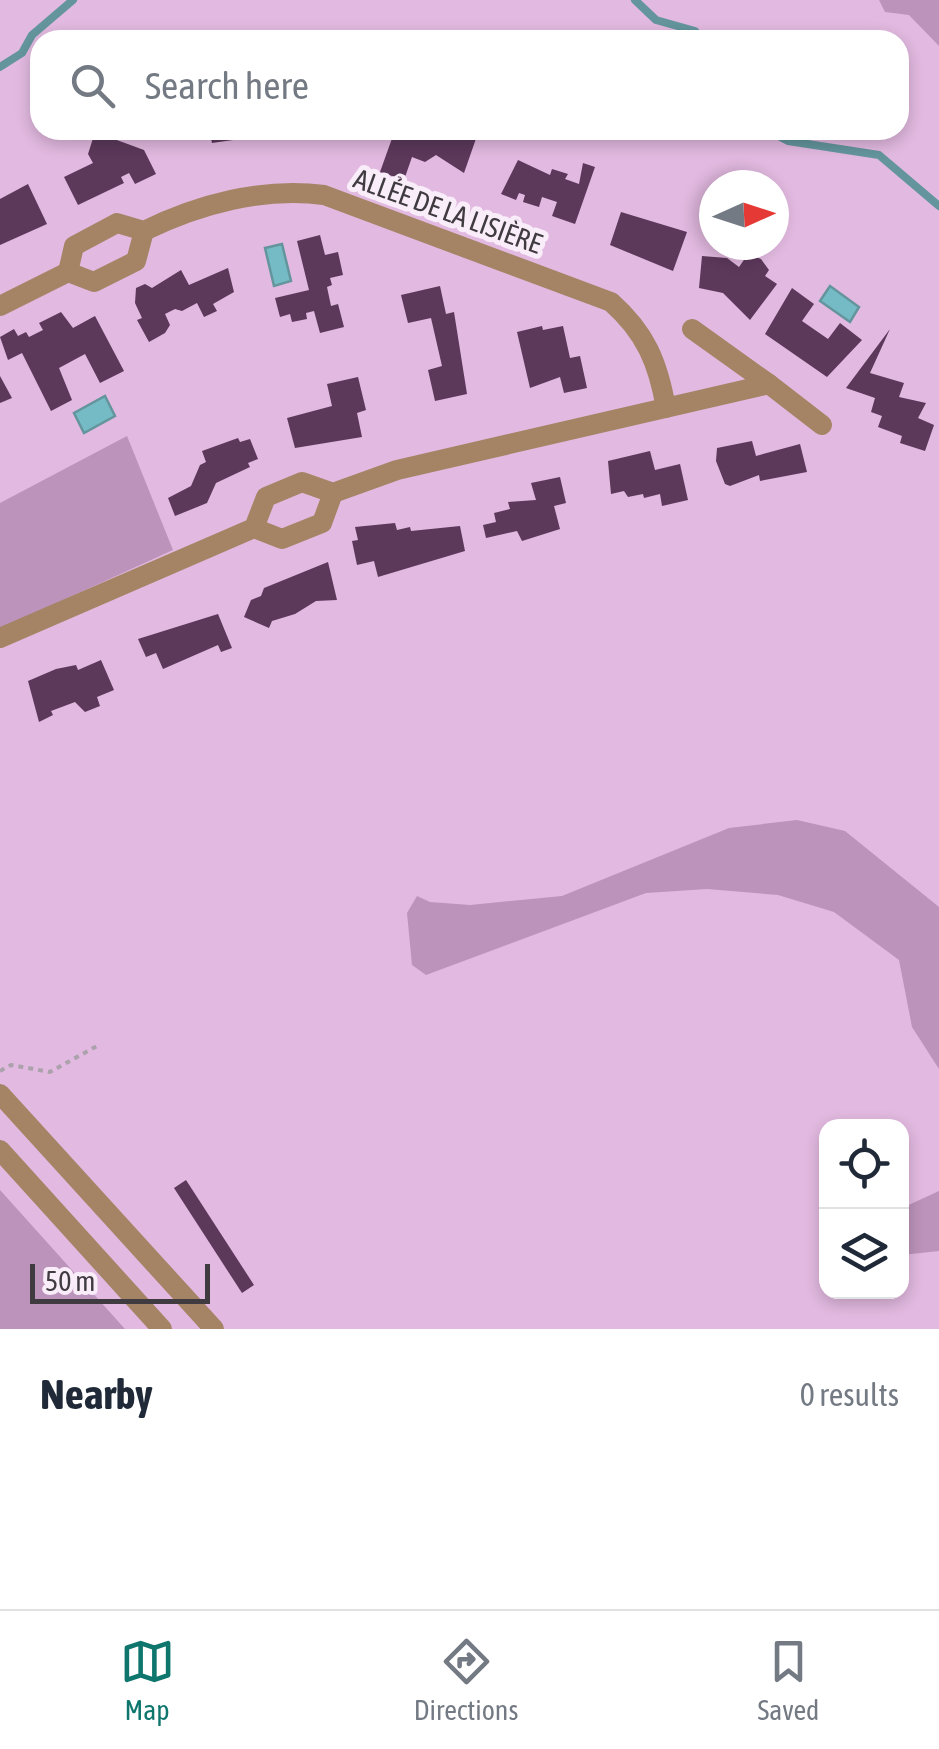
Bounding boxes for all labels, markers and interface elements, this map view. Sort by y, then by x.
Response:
search box [30,30,909,140]
icon: search [65,58,120,113]
text: Search here [145,64,309,107]
street label: ALLÉE DE LA LISIÈRE [350,162,546,260]
north arrow [699,170,789,260]
map controls [819,1119,909,1299]
button: locate [819,1119,909,1209]
button: layers [819,1209,909,1299]
scale bar [30,1259,210,1304]
text: 50 m [45,1265,95,1297]
text: Nearby [40,1370,153,1418]
text: 0 results [800,1376,899,1413]
tab: Map [120,1634,175,1726]
tab: Directions [414,1634,518,1726]
tab: Saved [758,1634,819,1726]

